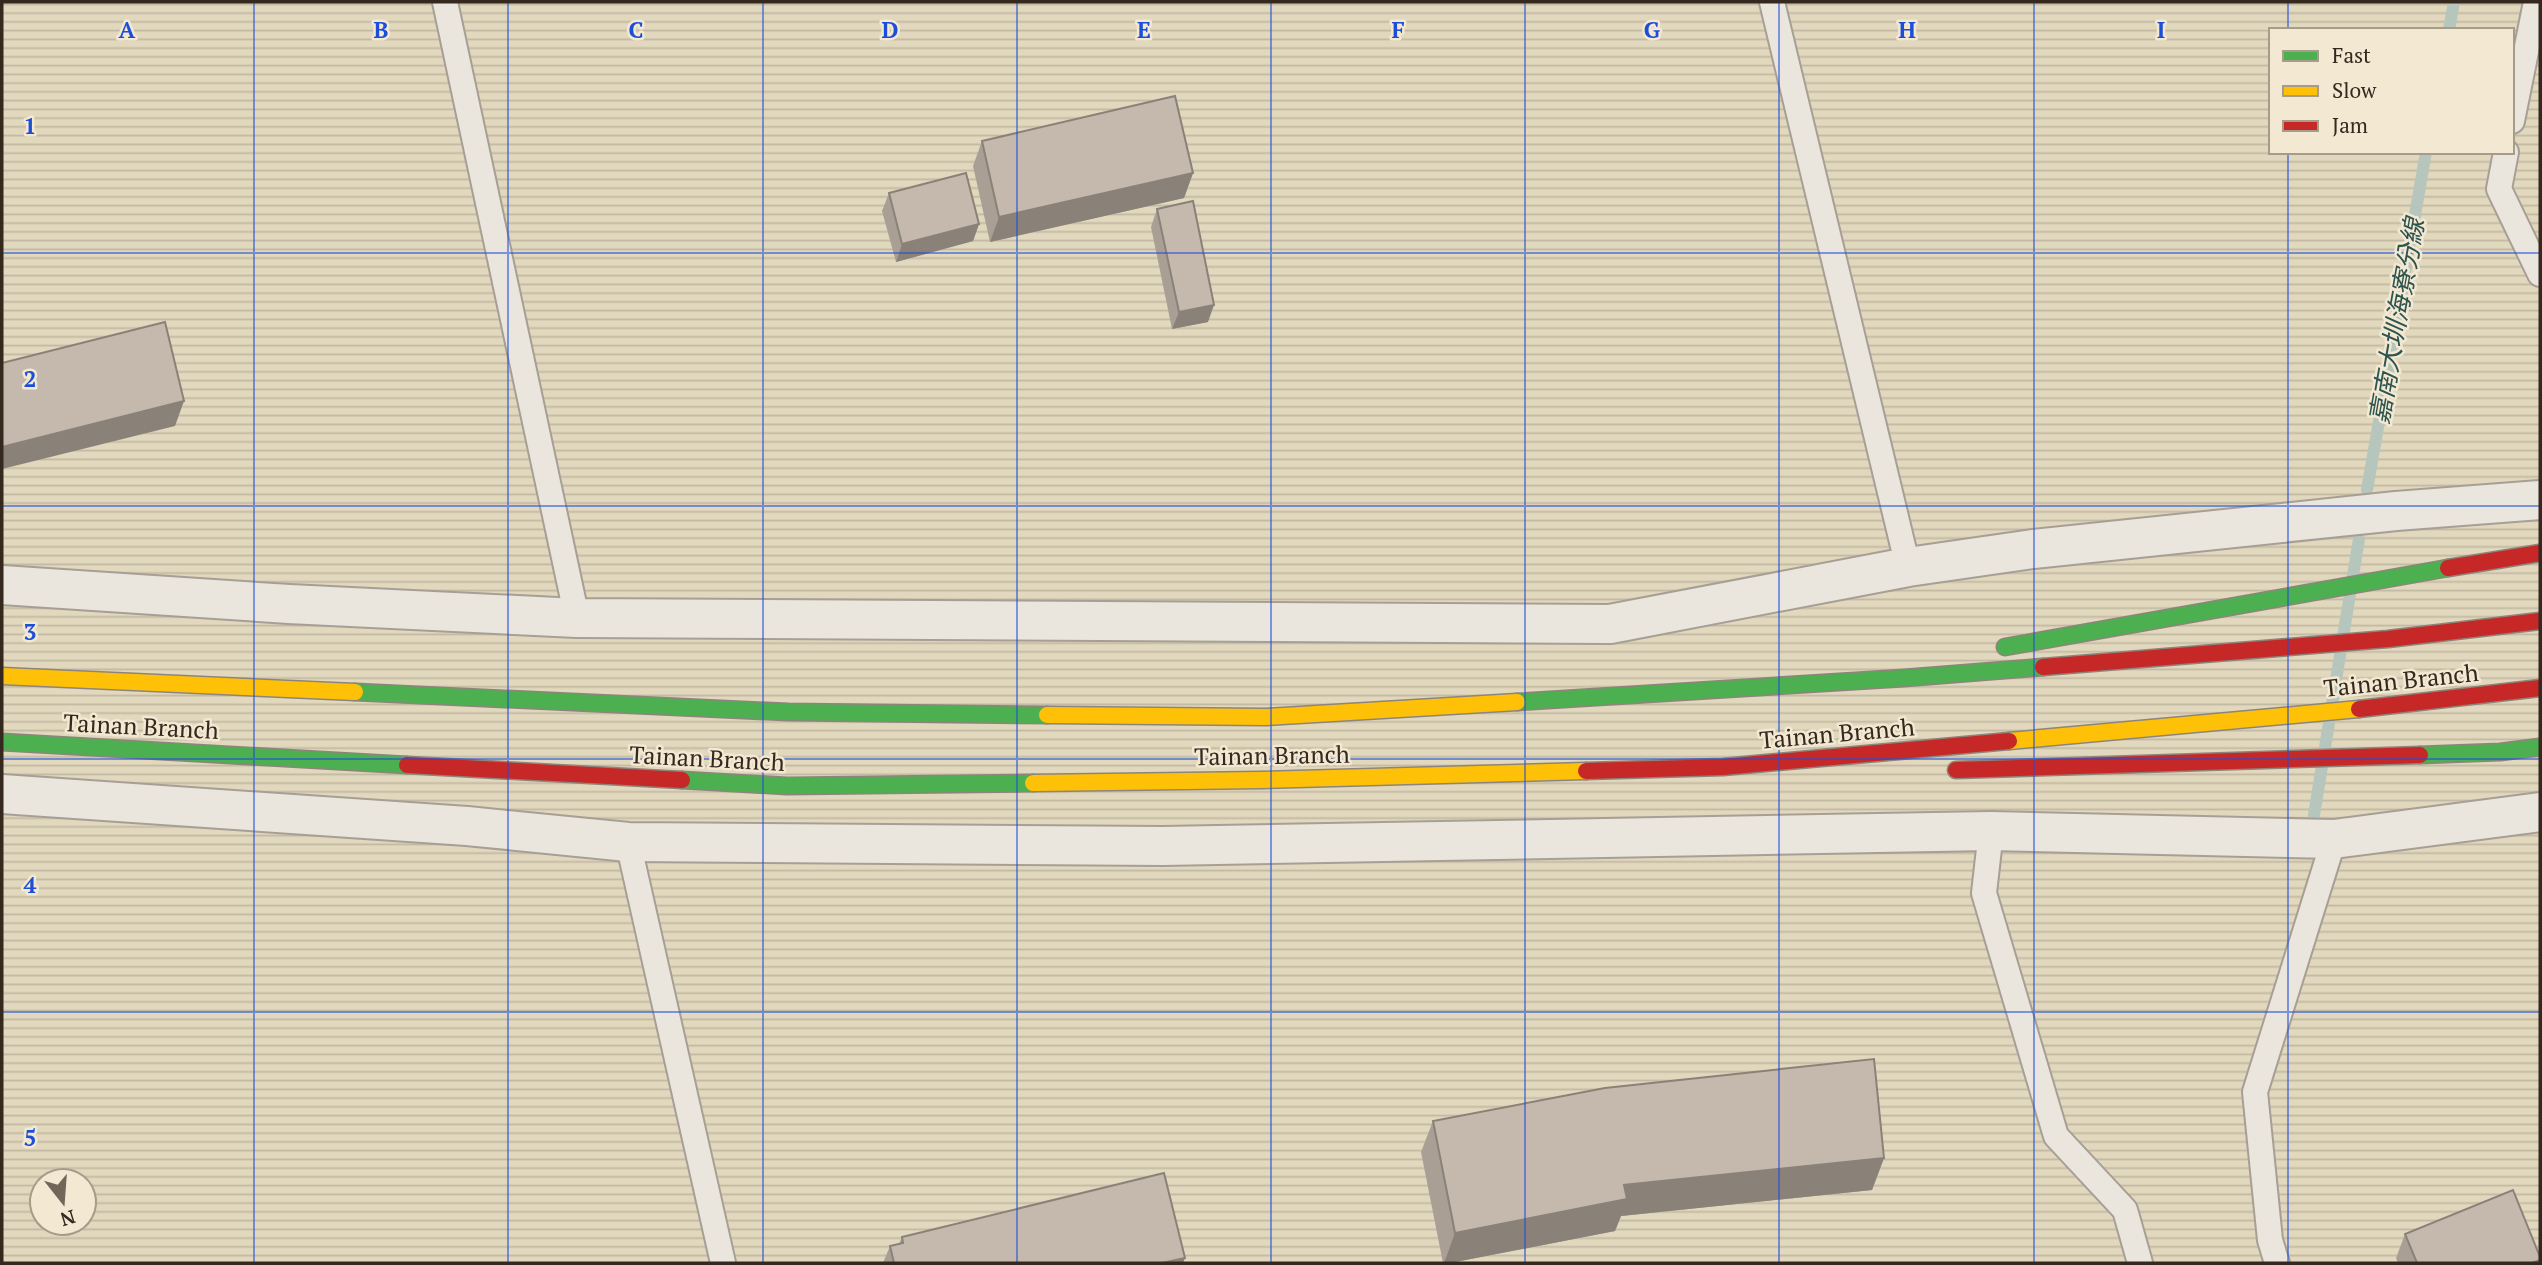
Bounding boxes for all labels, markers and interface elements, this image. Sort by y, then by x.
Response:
text: A [119,14,136,45]
text: B [374,14,389,45]
text: C [629,14,644,45]
text: D [882,14,899,45]
text: E [1137,14,1151,45]
text: F [1391,14,1405,45]
text: G [1644,14,1661,45]
text: H [1898,14,1916,45]
text: I [2157,14,2165,45]
legend [2269,28,2514,154]
text: Fast [2332,41,2371,69]
text: Slow [2332,76,2377,104]
text: 1 [24,110,37,141]
text: Jam [2332,111,2368,139]
water label: 嘉南大圳海寮分線 [2361,213,2431,426]
text: 2 [24,363,37,394]
text: 3 [24,616,37,647]
street label: Tainan Branch [2322,656,2480,704]
street label: Tainan Branch [63,706,220,746]
street label: Tainan Branch [1758,710,1916,756]
street label: Tainan Branch [629,738,786,778]
street label: Tainan Branch [1194,738,1350,772]
text: 4 [24,869,37,900]
text: 5 [24,1122,37,1153]
north arrow [28,1167,98,1237]
text: N [57,1205,79,1233]

